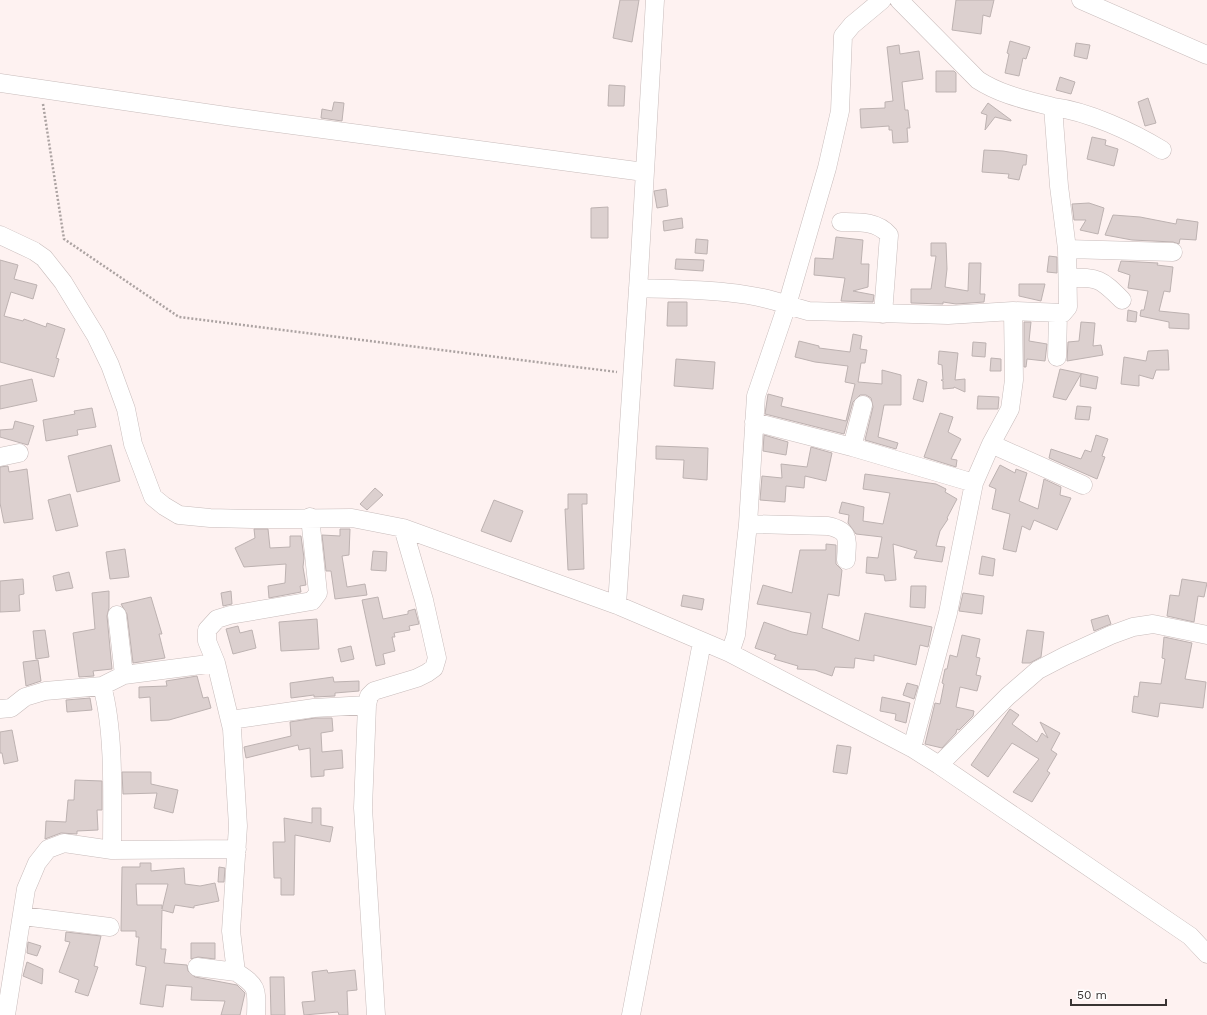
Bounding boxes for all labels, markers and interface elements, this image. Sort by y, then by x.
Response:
scale bar [1071,981,1166,1007]
text: 50 m [1077,988,1107,1002]

